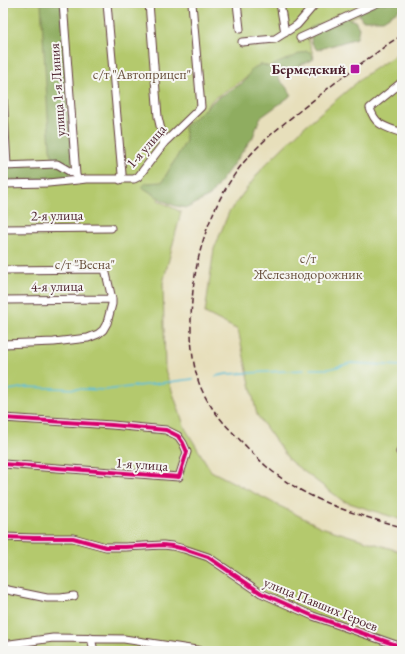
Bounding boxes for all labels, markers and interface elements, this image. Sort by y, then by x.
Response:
street label: улица 1-я Линия [45,43,69,137]
place label: Бермедский [271,60,346,78]
marker: Бермедский [349,63,361,75]
park label: с/т "Автоприцеп" [93,65,191,83]
street label: 1-я улица [122,120,170,172]
street label: 2-я улица [31,206,84,224]
park label: с/т Железнодорожник [253,249,363,283]
park label: с/т "Весна" [55,255,115,273]
street label: 4-я улица [31,277,84,295]
street label: 1-я улица [115,453,169,475]
street label: улица Павших Героев [261,573,381,635]

